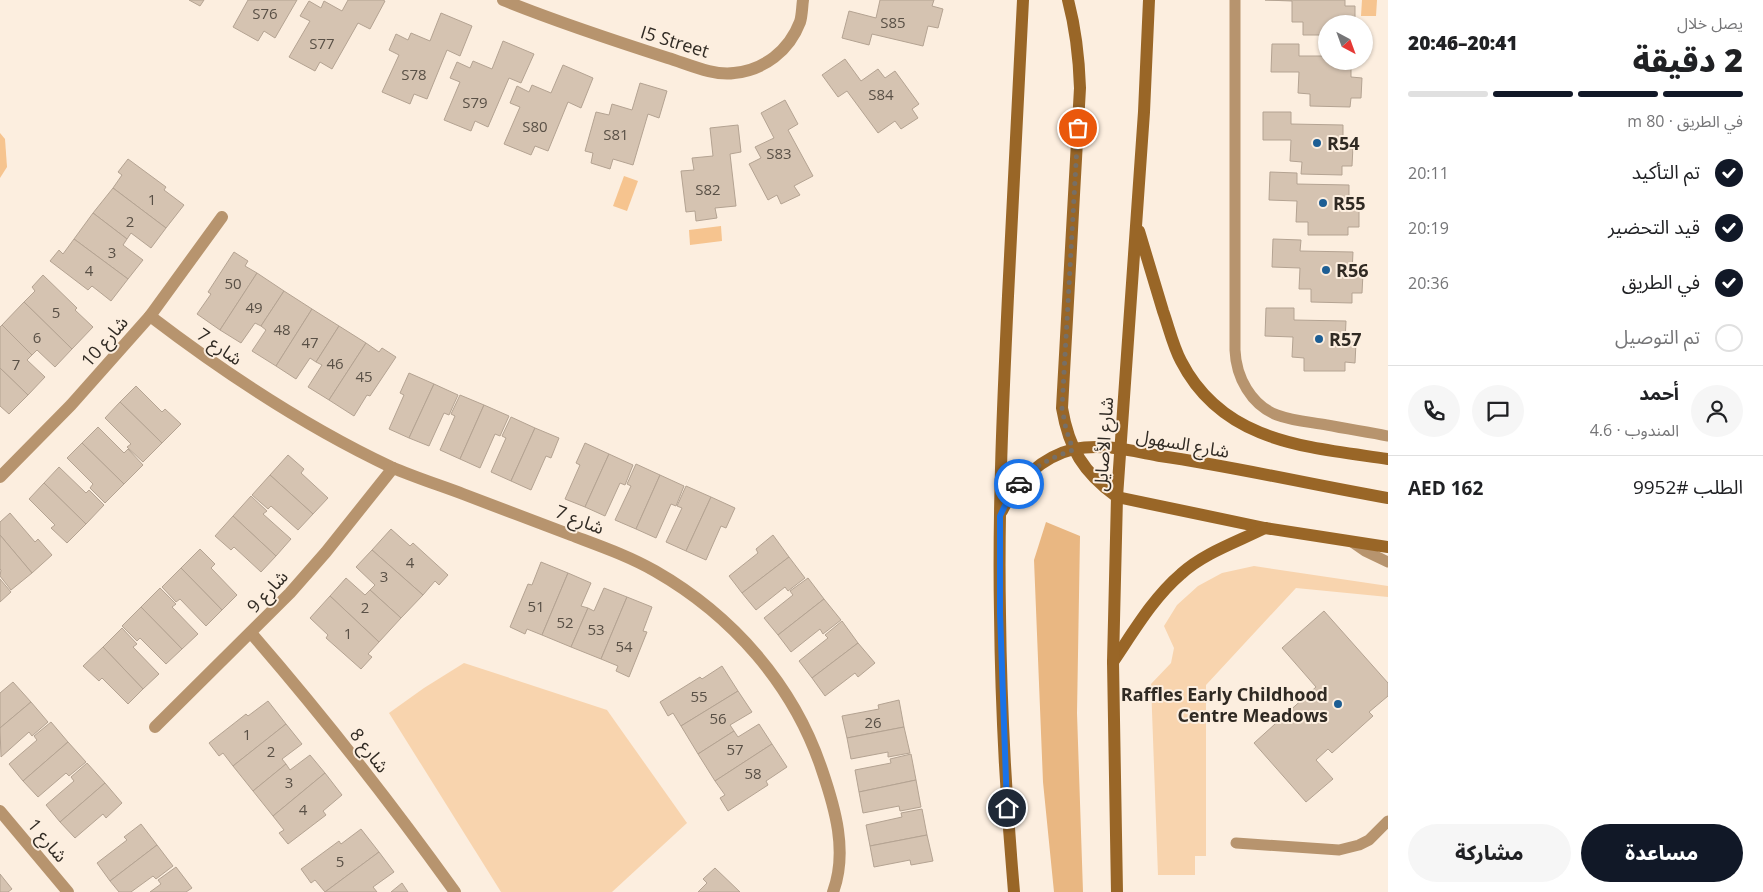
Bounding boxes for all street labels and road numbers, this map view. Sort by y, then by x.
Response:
street label: I5 Street [638,19,712,63]
street label: شارع 10 [75,310,135,374]
street label: شارع 7 [191,322,247,373]
street label: شارع الأصايل [1088,396,1121,492]
street label: شارع السهول [1134,423,1231,466]
street label: شارع 7 [551,499,608,542]
street label: شارع 9 [241,565,295,620]
street label: شارع 8 [343,723,395,779]
street label: شارع 1 [20,813,73,869]

